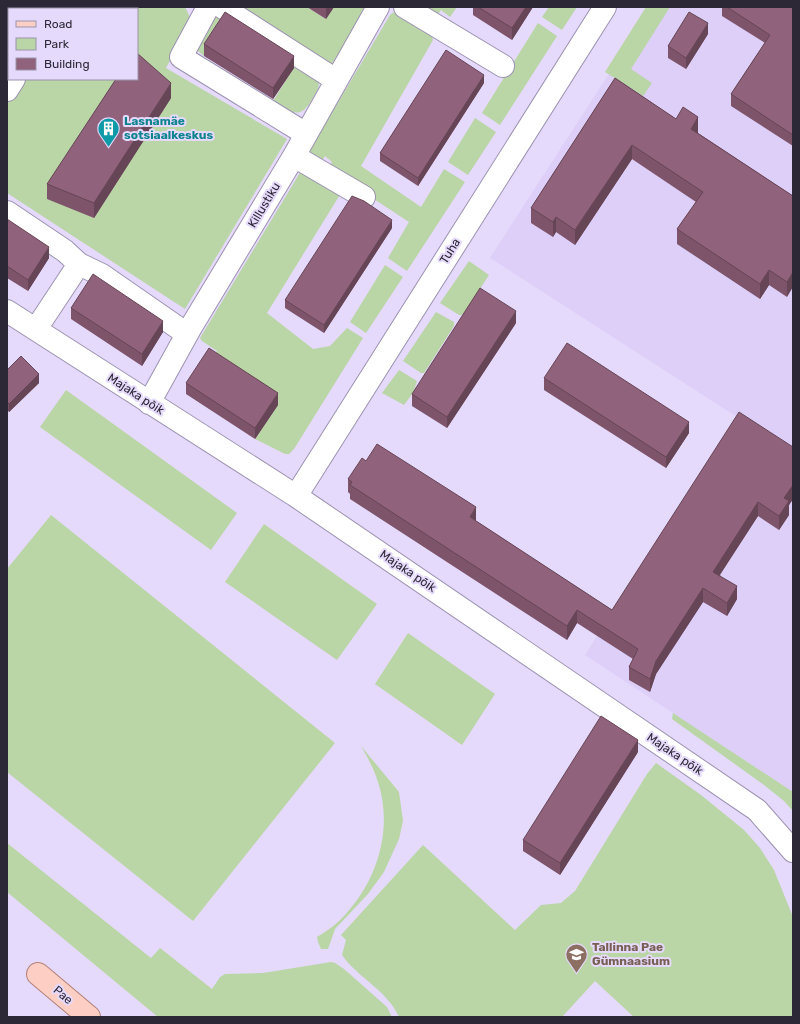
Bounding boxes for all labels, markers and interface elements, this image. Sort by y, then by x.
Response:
legend [8,8,138,80]
text: Road [44,17,72,31]
text: Park [44,37,70,51]
text: Building [44,57,90,71]
place label: Lasnamäe sotsiaalkeskus [124,114,213,142]
building icon: Lasnamäe sotsiaalkeskus [96,115,122,148]
street label: Killustiku [245,180,283,230]
street label: Tuha [437,236,463,266]
street label: Majaka põik [105,371,168,418]
street label: Majaka põik [377,547,439,595]
street label: Majaka põik [644,730,706,778]
place label: Tallinna Pae Gümnaasium [592,940,670,968]
school or university icon: Tallinna Pae Gümnaasium [564,941,590,974]
street label: Pae [50,983,76,1007]

